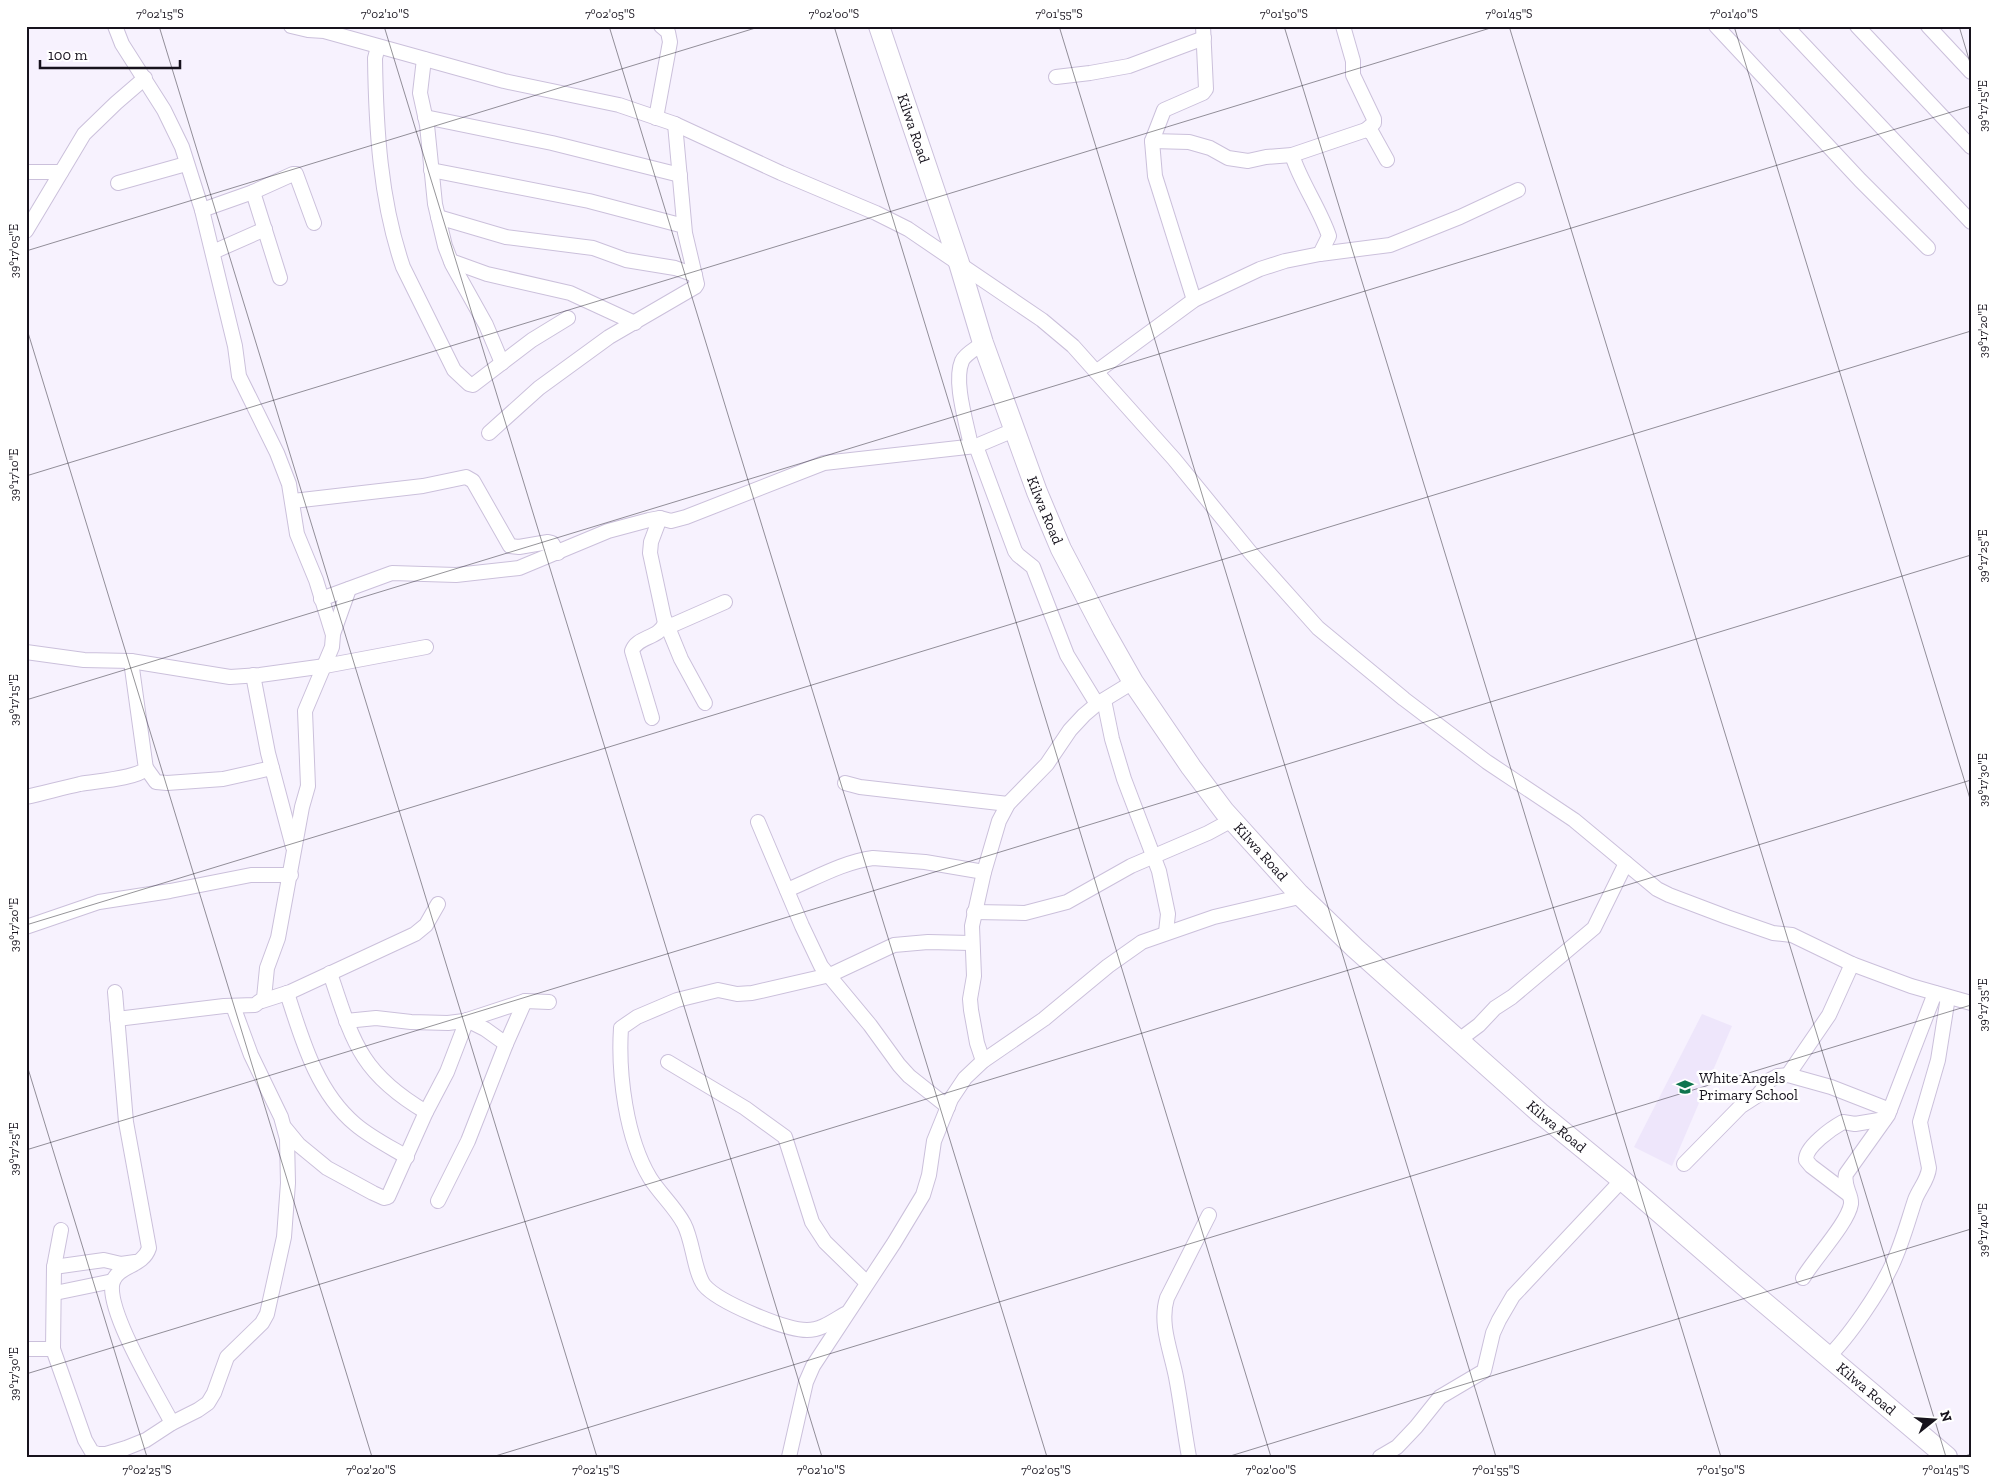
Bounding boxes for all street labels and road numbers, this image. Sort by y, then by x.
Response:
street label: Kilwa Road [893,91,934,166]
street label: Kilwa Road [1023,474,1067,548]
street label: Kilwa Road [1230,819,1292,885]
street label: Kilwa Road [1523,1096,1591,1157]
street label: Kilwa Road [1833,1359,1900,1419]

